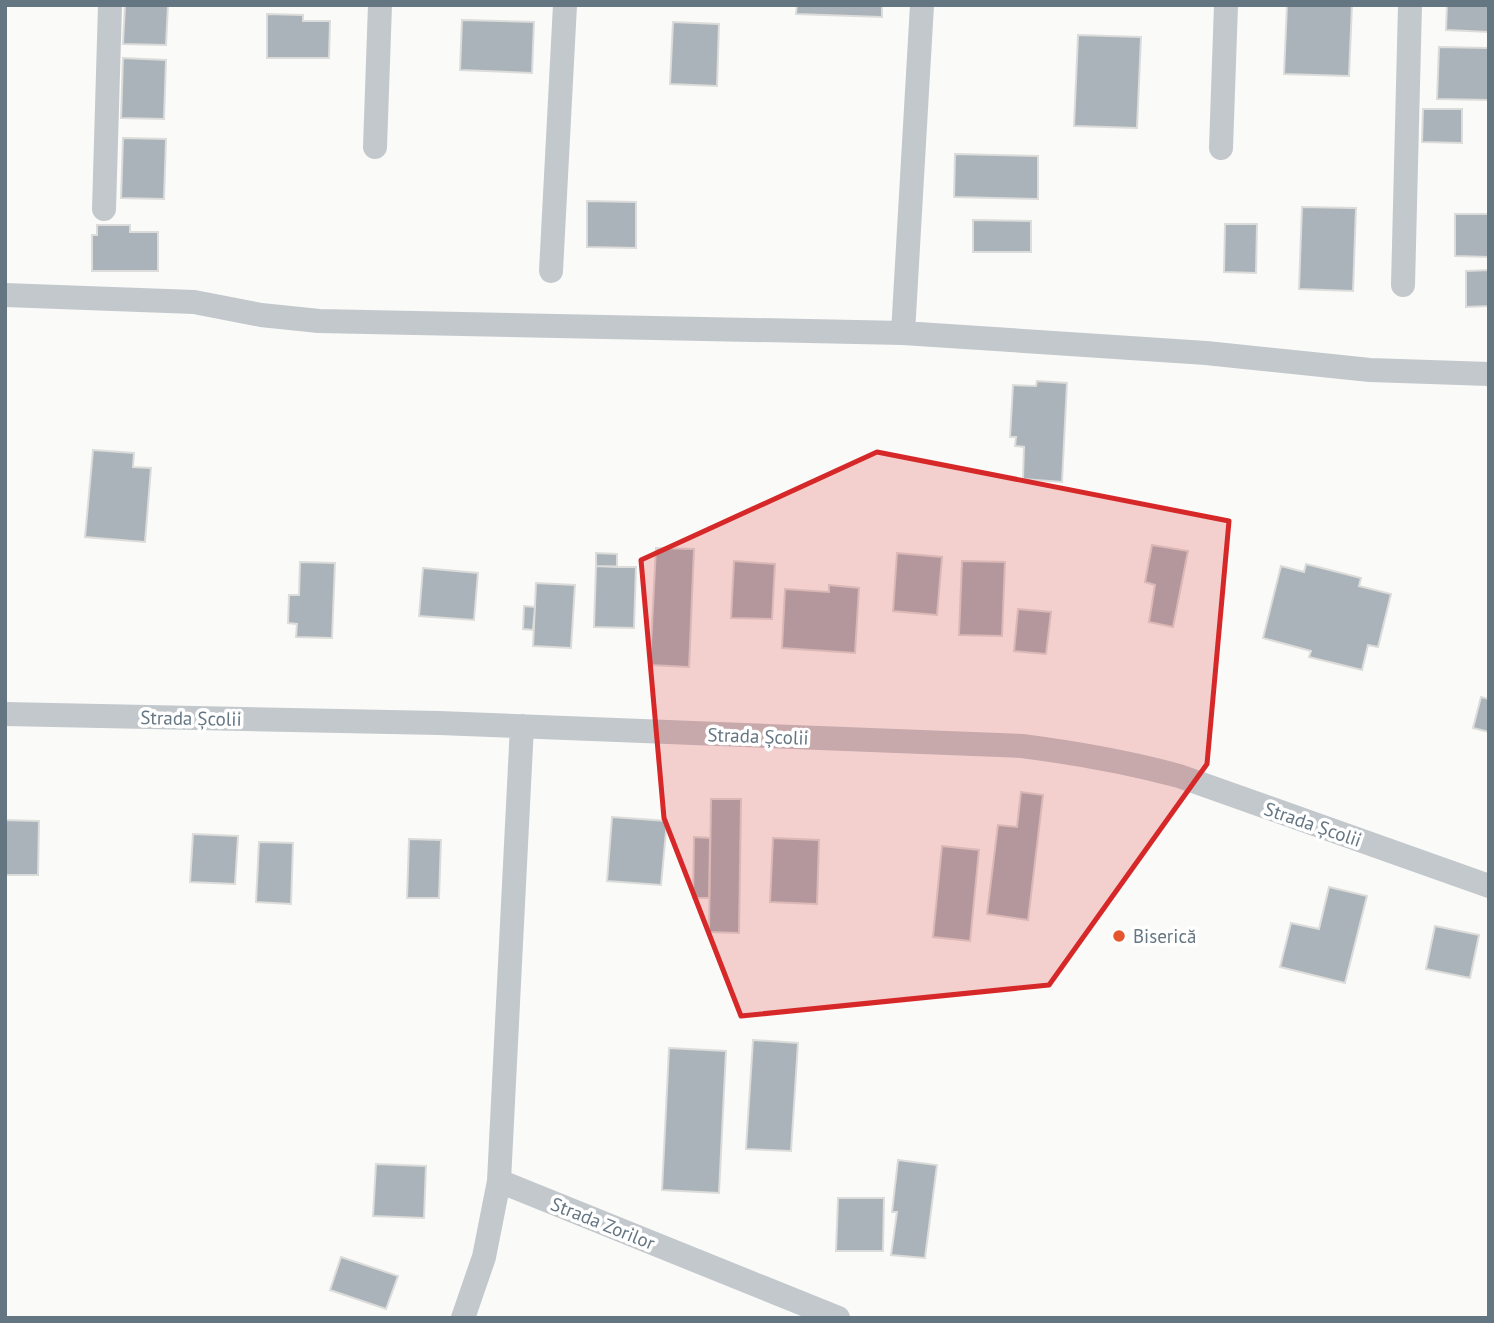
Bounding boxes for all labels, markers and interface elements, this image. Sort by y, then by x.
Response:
street label: Strada Școlii [140,705,242,731]
street label: Strada Școlii [707,722,809,750]
street label: Strada Școlii [1261,796,1365,852]
place label: Biserică [1133,924,1196,948]
marker: Biserică [1111,928,1127,944]
street label: Strada Zorilor [547,1191,659,1255]

